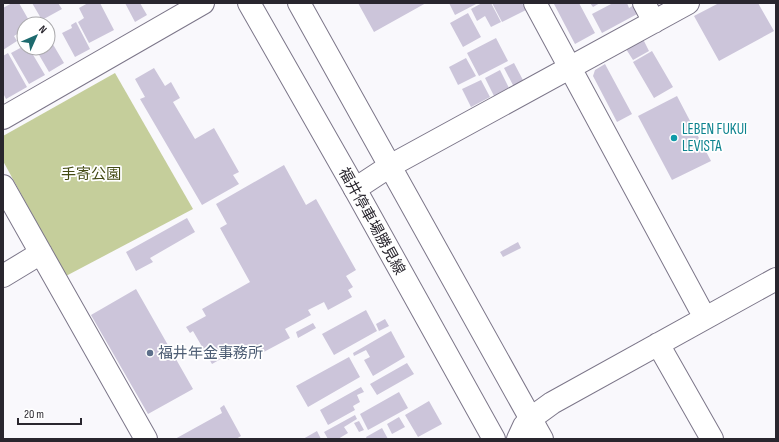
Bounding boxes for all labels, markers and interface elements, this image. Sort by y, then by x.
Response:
north arrow [16,16,56,56]
text: N [36,23,49,36]
place label: LEBEN FUKUI LEVISTA [682,120,747,156]
marker: LEBEN FUKUI LEVISTA [669,133,679,143]
street label: 福井停車場勝見線 [334,164,409,278]
park label: 手寄公園 [61,165,121,184]
place label: 福井年金事務所 [158,344,263,363]
marker: 福井年金事務所 [145,348,155,358]
scale bar [18,400,81,426]
text: 20 m [24,407,44,422]

